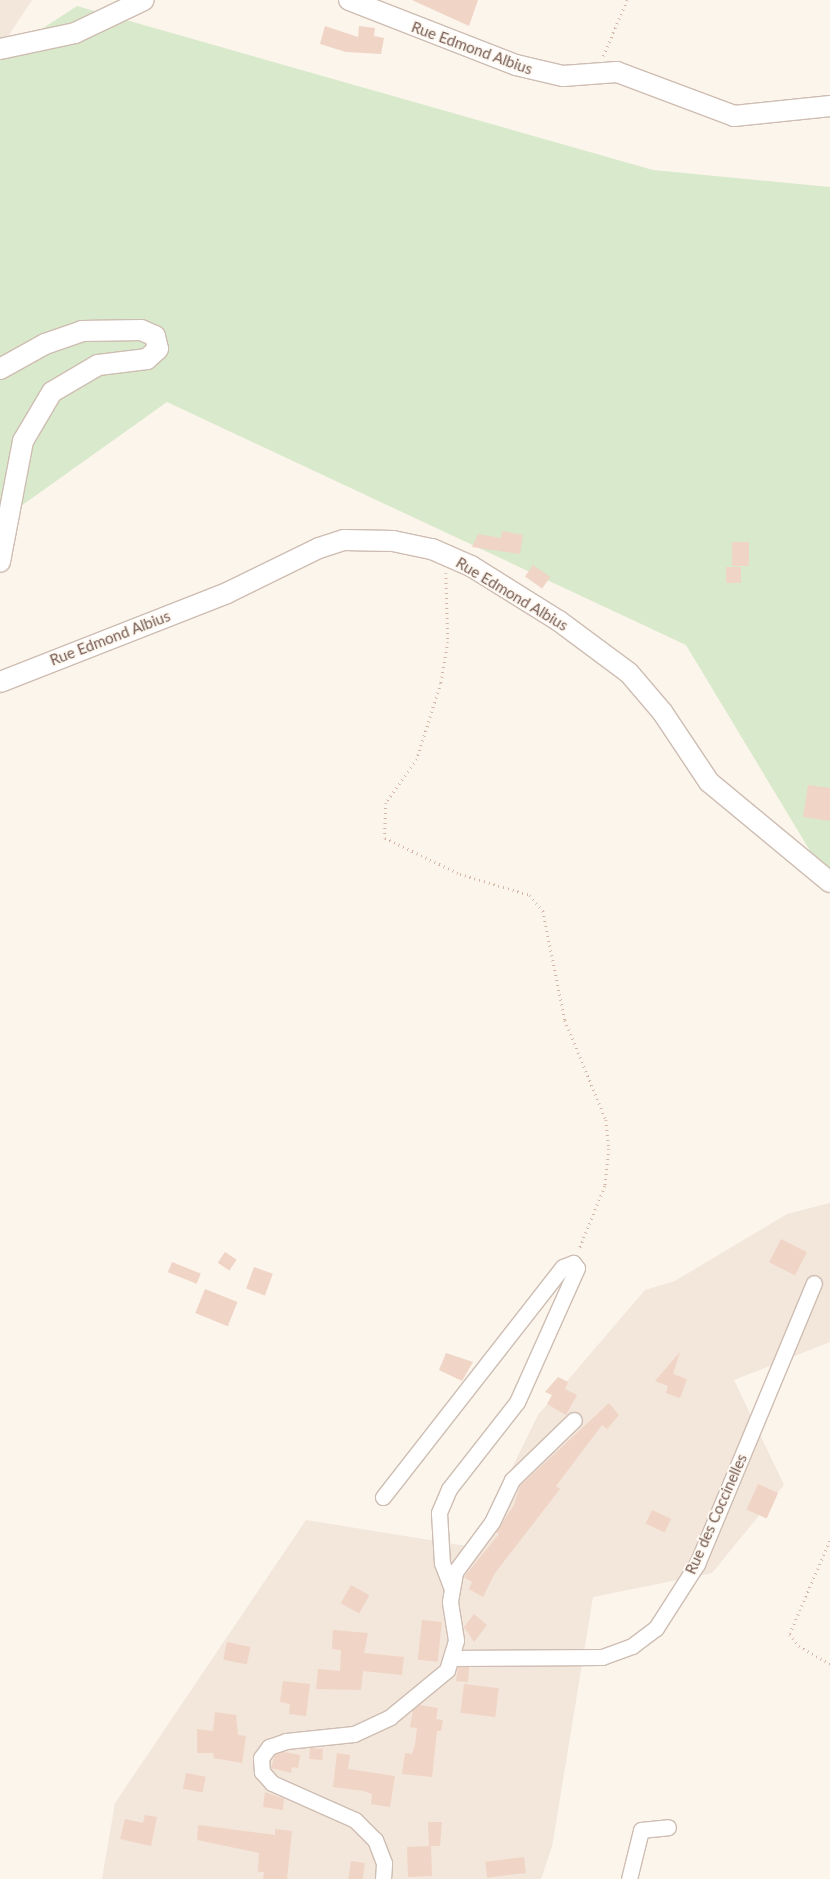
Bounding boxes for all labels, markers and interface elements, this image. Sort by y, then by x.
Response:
street label: Rue Edmond Albius [409,18,535,78]
street label: Rue Edmond Albius [453,553,571,635]
street label: Rue Edmond Albius [47,607,173,669]
street label: Rue des Coccinelles [681,1451,751,1577]

